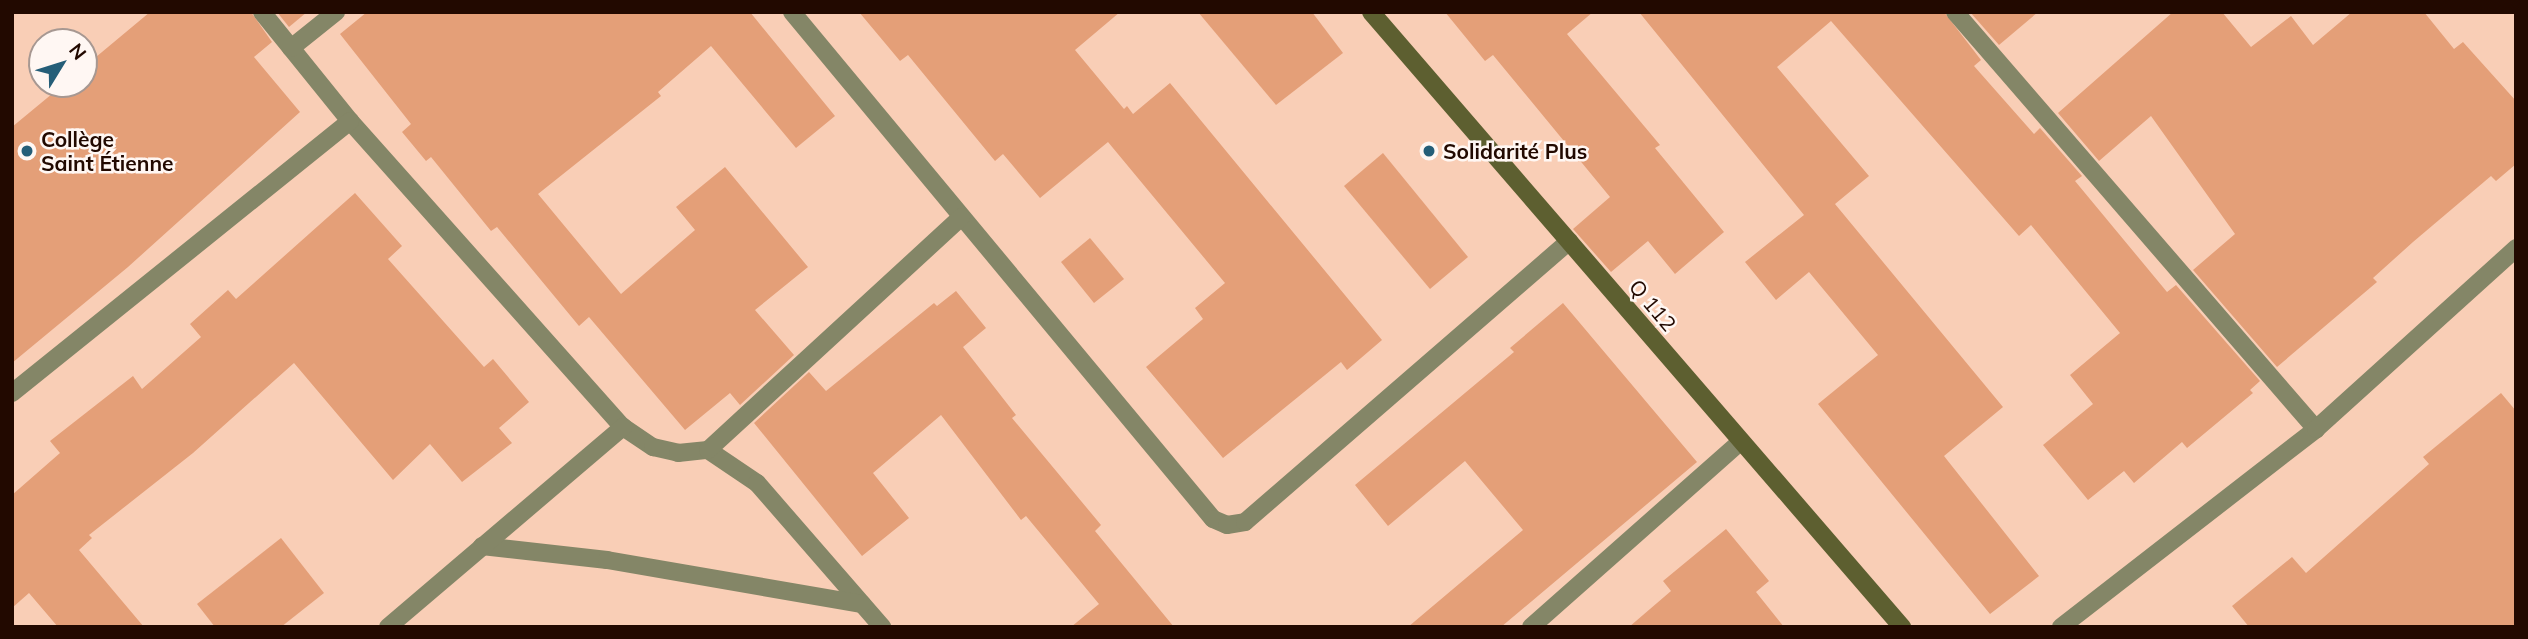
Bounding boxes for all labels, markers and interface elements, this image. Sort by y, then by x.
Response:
north arrow [28,28,98,98]
text: N [64,38,92,64]
place label: Collège Saint Étienne [41,126,174,176]
place label: Solidarité Plus [1443,138,1587,164]
marker: Collège Saint Étienne [19,143,35,159]
marker: Solidarité Plus [1421,143,1437,159]
street label: Q 112 [1624,274,1682,336]

